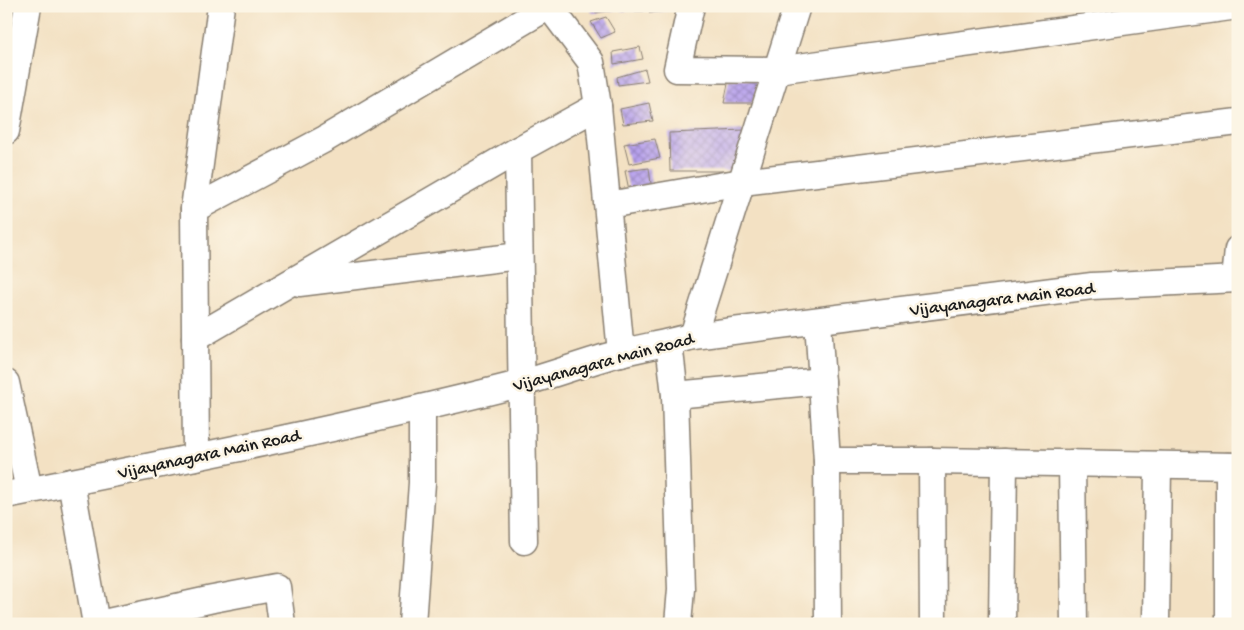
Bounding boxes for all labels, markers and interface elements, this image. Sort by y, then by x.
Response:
street label: Vijayanagara Main Road [908,279,1097,322]
street label: Vijayanagara Main Road [510,329,698,398]
street label: Vijayanagara Main Road [115,426,304,485]

